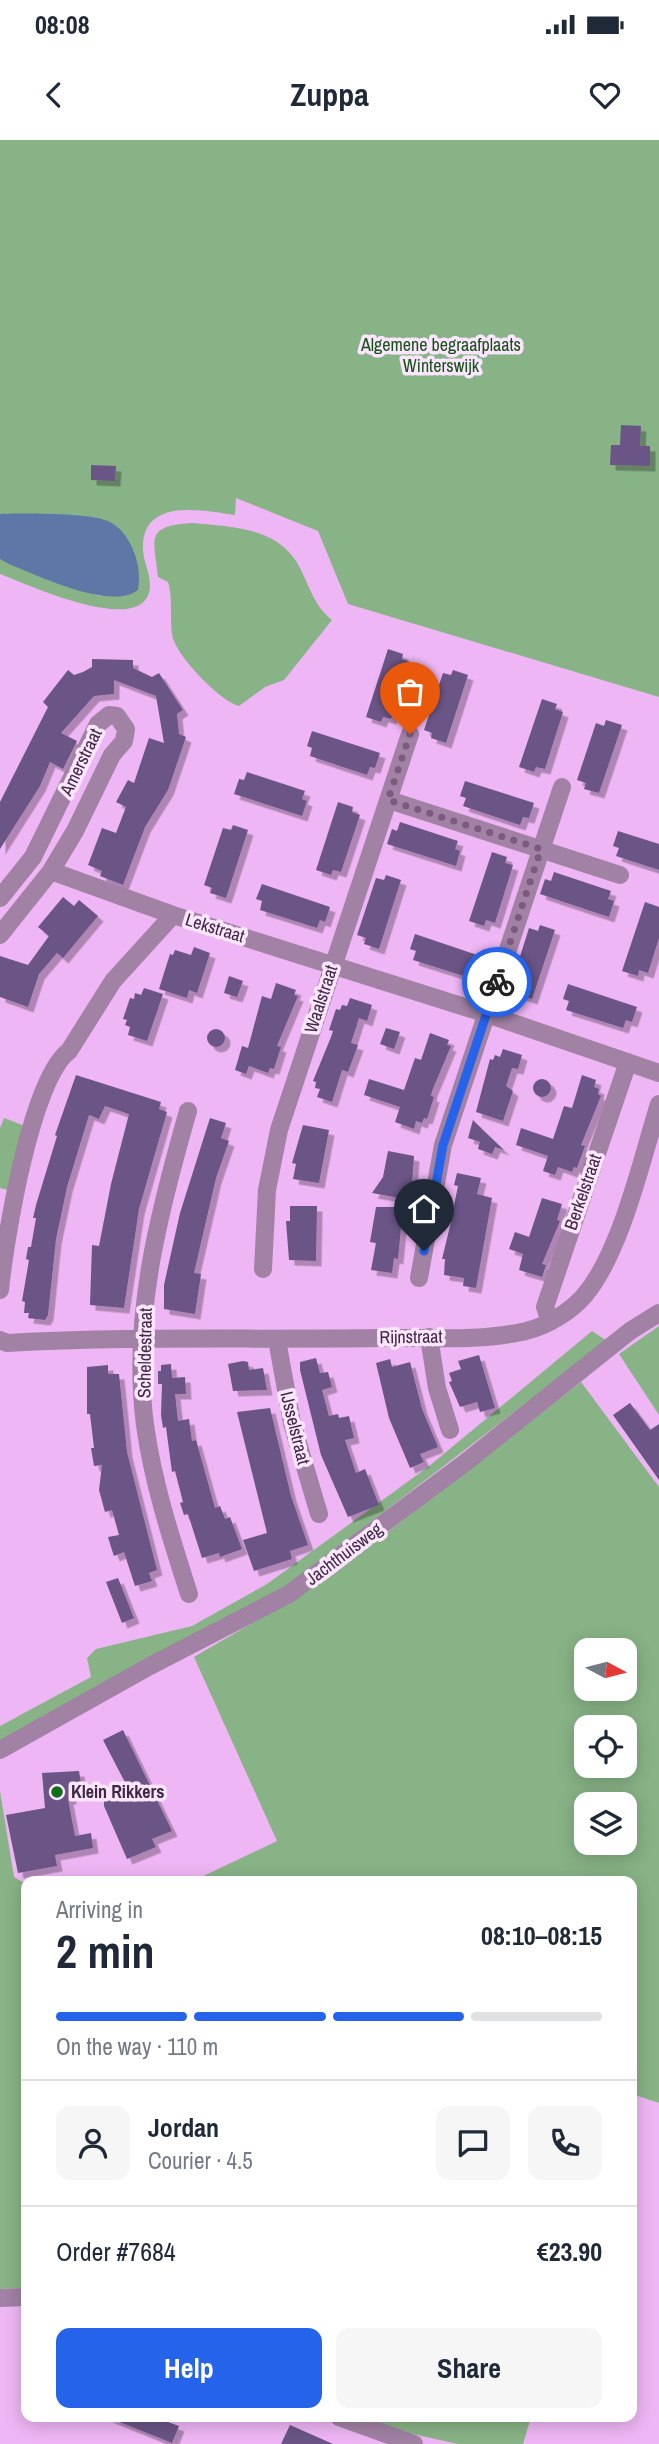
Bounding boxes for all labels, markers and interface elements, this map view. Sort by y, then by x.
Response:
text: 08:08 [35,7,90,42]
text: Zuppa [290,73,369,116]
icon: back [35,76,73,114]
icon: heart [586,76,624,114]
park label: Algemene begraafplaats Winterswijk [360,332,521,378]
pin [380,662,440,734]
icon: bag [391,673,429,711]
street label: Amerstraat [53,724,108,801]
street label: Lekstraat [182,907,248,948]
courier [462,947,532,1017]
street label: Waalstraat [298,962,343,1036]
icon: bike [478,963,516,1001]
street label: Berkelstraat [558,1151,607,1233]
pin [394,1179,454,1251]
icon: home [405,1190,443,1228]
street label: Scheldestraat [131,1308,158,1398]
street label: Rijnstraat [379,1323,443,1350]
street label: IJsselstraat [274,1389,317,1467]
street label: Jachthuisweg [300,1516,388,1591]
north arrow [574,1638,637,1701]
map controls [574,1638,637,1855]
button: locate [574,1715,637,1778]
place label: Klein Rikkers [71,1779,165,1804]
marker: Klein Rikkers [49,1784,65,1800]
button: layers [574,1792,637,1855]
text: Arriving in [56,1894,143,1925]
text: 08:10–08:15 [481,1918,602,1953]
text: 2 min [56,1920,155,1982]
text: On the way · 110 m [56,2031,218,2062]
button: person [56,2106,130,2180]
button: chat [436,2106,510,2180]
button: phone [528,2106,602,2180]
text: Jordan [148,2110,219,2145]
text: Courier · 4.5 [148,2145,253,2176]
text: Order #7684 [56,2234,176,2269]
text: €23.90 [537,2234,602,2269]
button: Help [56,2328,322,2408]
button: Share [336,2328,602,2408]

